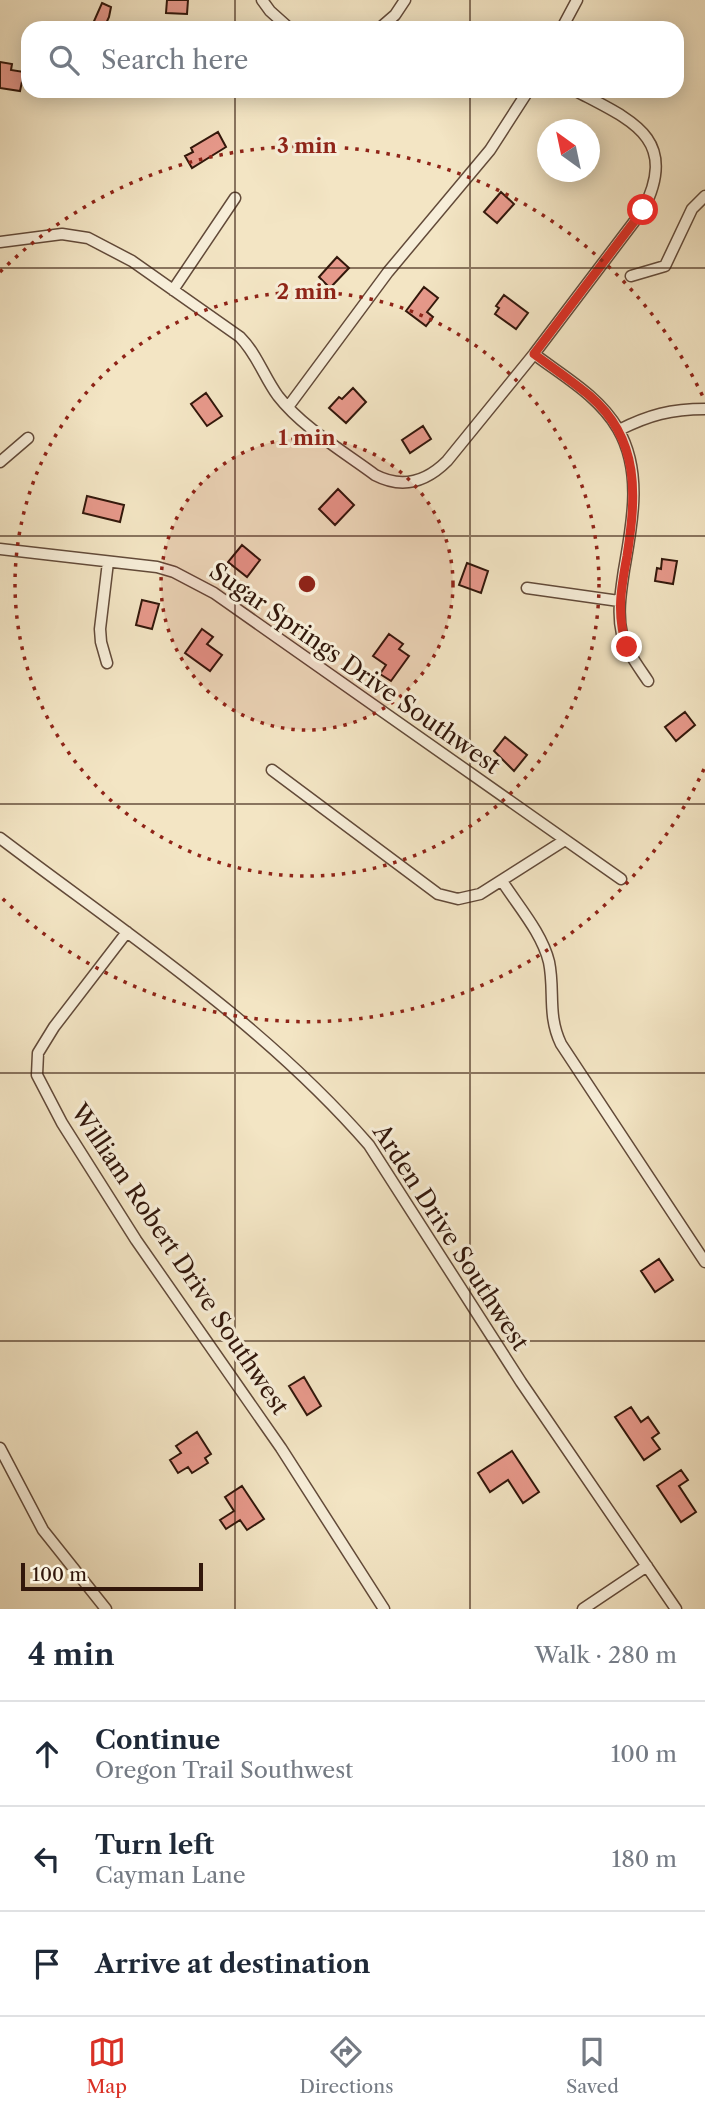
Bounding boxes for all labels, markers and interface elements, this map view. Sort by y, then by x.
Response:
search box [21,21,684,98]
icon: search [45,41,83,79]
text: Search here [101,44,248,76]
north arrow [537,119,600,182]
text: 3 min [277,133,338,158]
route start [627,194,658,225]
text: 2 min [277,279,338,304]
text: 1 min [278,425,336,450]
street label: Sugar Springs Drive Southwest [204,556,506,780]
centre of rings [295,572,319,596]
route end [611,631,642,662]
street label: William Robert Drive Southwest [64,1097,295,1420]
street label: Arden Drive Southwest [366,1118,535,1356]
scale bar [21,1560,203,1592]
text: 100 m [32,1563,87,1586]
text: 4 min [28,1636,114,1673]
text: Walk · 280 m [534,1641,677,1669]
text: Continue [95,1724,220,1756]
icon: ahead [28,1735,66,1773]
text: 100 m [611,1740,677,1768]
text: Oregon Trail Southwest [95,1756,353,1784]
text: Turn left [95,1829,214,1861]
icon: left [28,1840,66,1878]
text: 180 m [612,1845,677,1873]
text: Cayman Lane [95,1861,246,1889]
icon: arrive [28,1945,66,1983]
text: Arrive at destination [95,1948,370,1980]
tab: Map [86,2033,127,2098]
tab: Directions [300,2033,393,2098]
tab: Saved [566,2033,619,2098]

